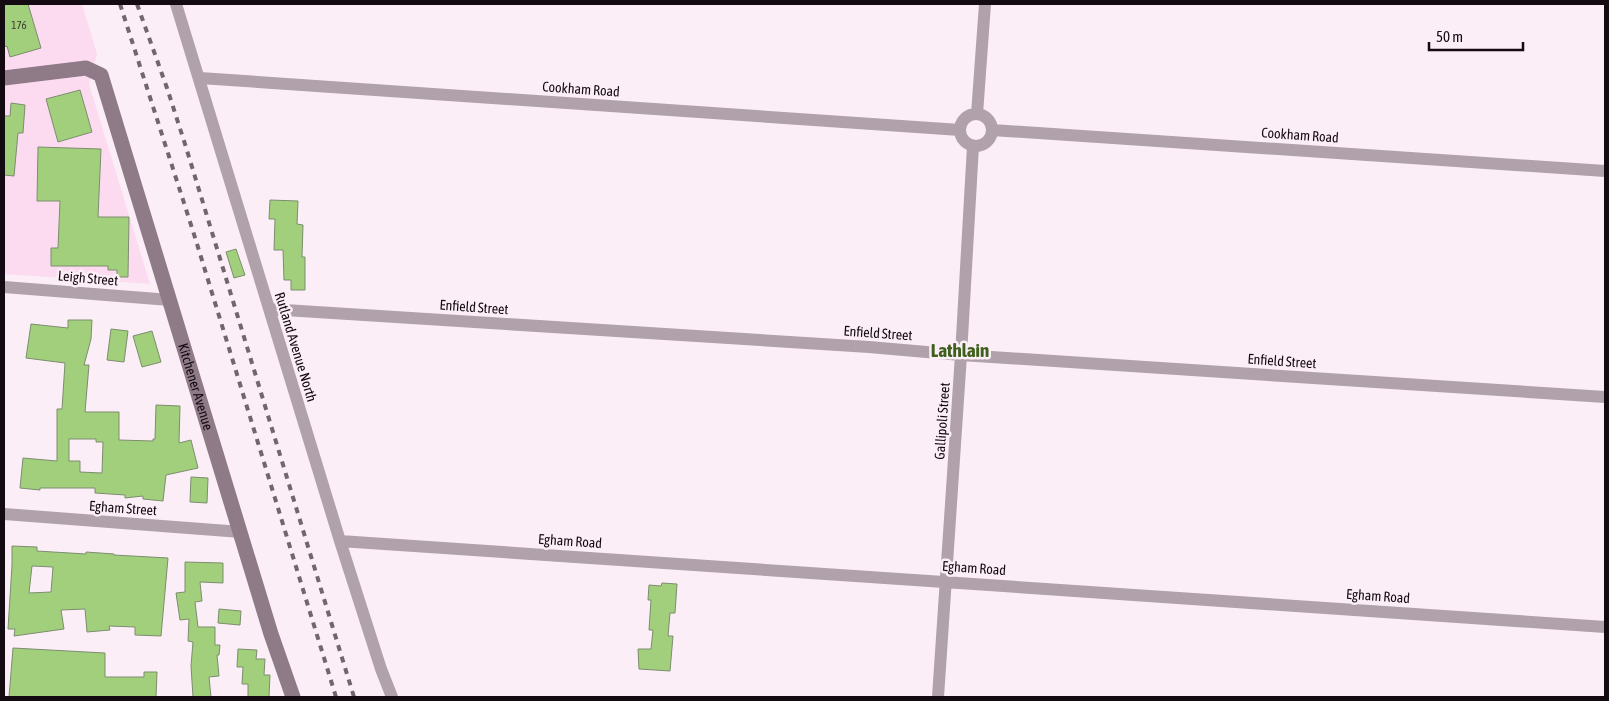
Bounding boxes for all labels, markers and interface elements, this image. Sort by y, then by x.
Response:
house number: 176 [11,19,27,31]
scale bar [1429,20,1523,52]
text: 50 m [1436,28,1463,45]
street label: Cookham Road [542,78,620,100]
street label: Cookham Road [1261,124,1339,146]
street label: Leigh Street [57,267,119,289]
street label: Rutland Avenue North [272,290,320,404]
street label: Enfield Street [439,297,509,317]
street label: Enfield Street [843,323,913,343]
district label: Lathlain [931,339,989,361]
street label: Kitchener Avenue [175,341,217,432]
street label: Enfield Street [1247,351,1317,371]
street label: Gallipoli Street [931,382,953,460]
street label: Egham Street [89,498,157,518]
street label: Egham Road [538,531,602,551]
street label: Egham Road [942,558,1006,578]
street label: Egham Road [1346,586,1410,606]

